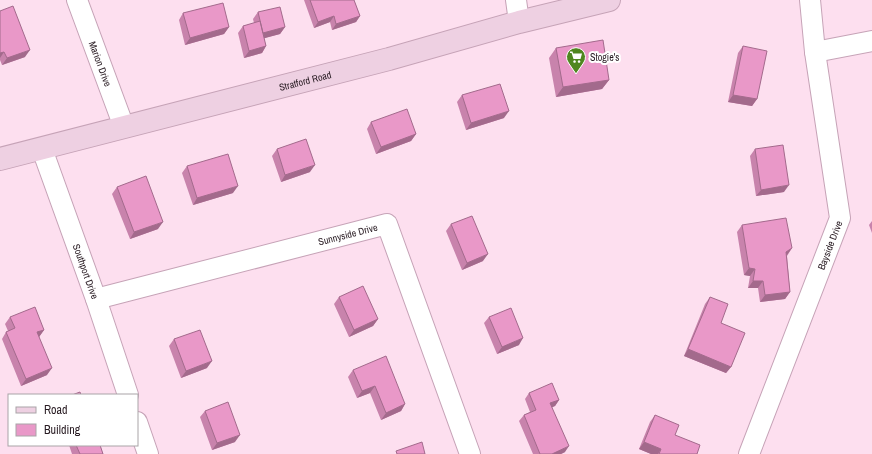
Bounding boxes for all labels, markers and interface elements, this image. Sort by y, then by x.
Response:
street label: Marion Drive [86,39,115,89]
supermarket icon: Stogie's [565,46,587,74]
place label: Stogie's [590,51,619,64]
street label: Stratford Road [278,68,333,94]
street label: Bayside Drive [815,218,846,272]
street label: Sunnyside Drive [317,221,379,248]
street label: Southport Drive [70,242,102,301]
legend [8,394,138,446]
text: Road [44,402,68,418]
text: Building [44,422,81,438]

